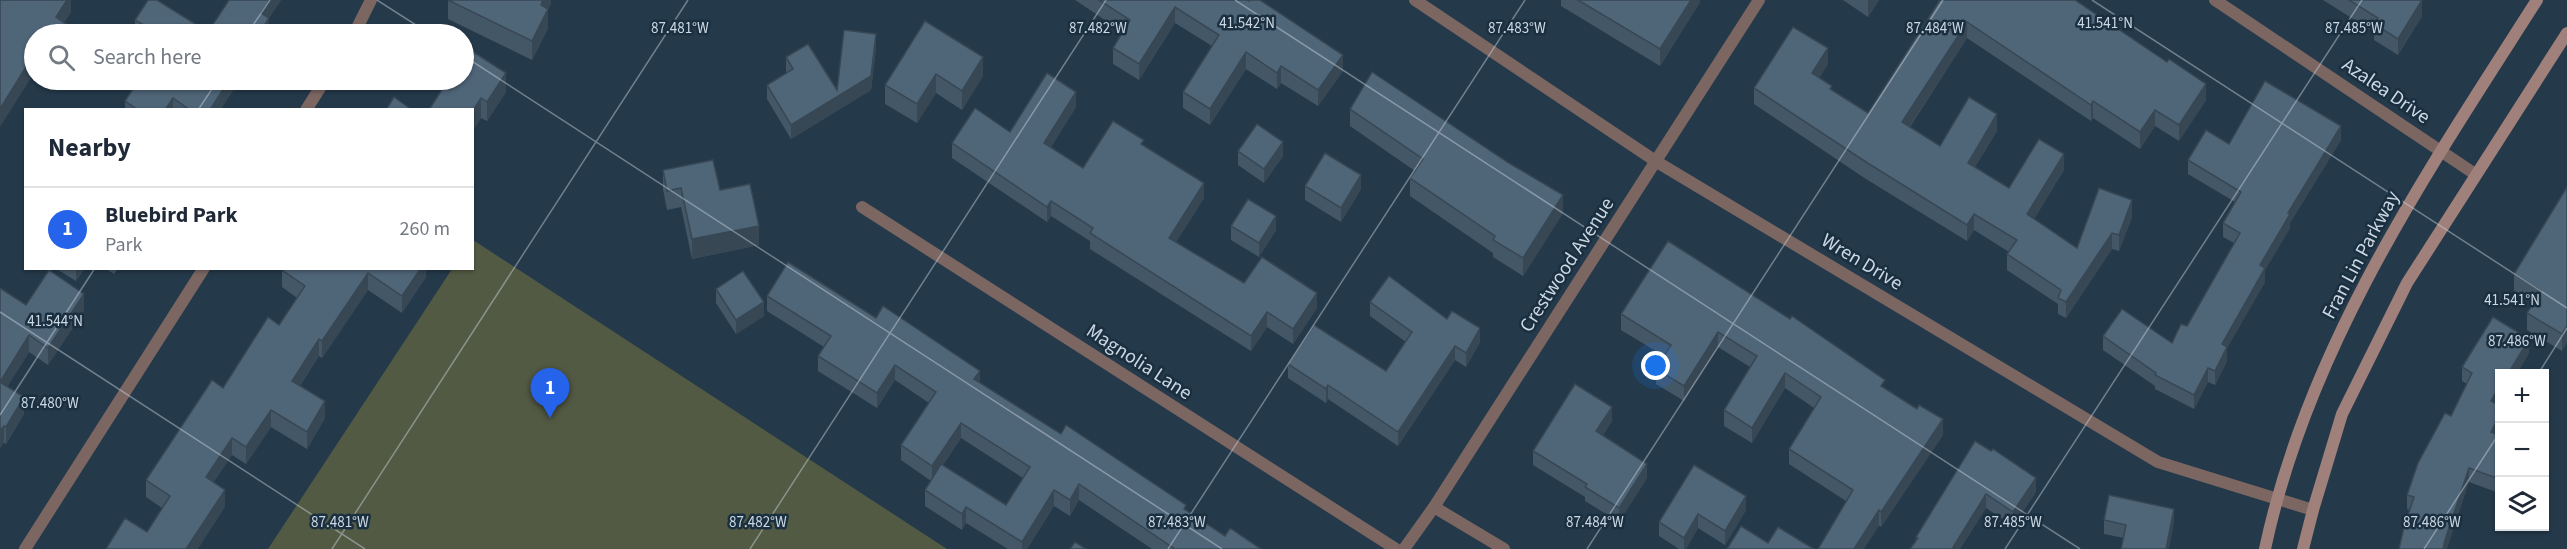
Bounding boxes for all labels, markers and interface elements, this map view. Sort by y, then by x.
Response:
text: 41.542°N [1219,13,1275,34]
text: 41.541°N [2077,13,2133,34]
text: 87.481°W [651,18,709,39]
text: 87.482°W [1069,18,1127,39]
text: 87.483°W [1488,18,1546,39]
text: 87.484°W [1906,18,1964,39]
text: 87.485°W [2325,18,2383,39]
search box [24,24,474,90]
icon: search [45,41,78,74]
text: Search here [93,41,201,73]
street label: Azalea Drive [2336,51,2436,131]
text: Nearby [48,129,131,166]
street label: Fran Lin Parkway [2315,185,2407,324]
street label: Crestwood Avenue [1513,192,1621,338]
text: Bluebird Park [105,199,238,231]
text: 1 [62,215,73,243]
text: 260 m [400,215,450,243]
street label: Wren Drive [1816,227,1908,297]
text: Park [105,231,142,259]
text: 41.541°N [2484,290,2540,311]
text: 41.544°N [27,311,83,332]
street label: Magnolia Lane [1081,317,1198,407]
text: 87.486°W [2488,331,2546,352]
your location [1641,351,1670,380]
pin: 1 [530,368,570,418]
map controls [2495,369,2549,531]
button: + [2495,369,2549,423]
text: 87.480°W [21,393,79,414]
button: − [2495,423,2549,477]
button: layers [2495,477,2549,531]
text: 87.481°W [311,512,369,533]
text: 87.482°W [729,512,787,533]
text: 87.483°W [1148,512,1206,533]
text: 87.484°W [1566,512,1624,533]
text: 87.485°W [1984,512,2042,533]
text: 87.486°W [2403,512,2461,533]

